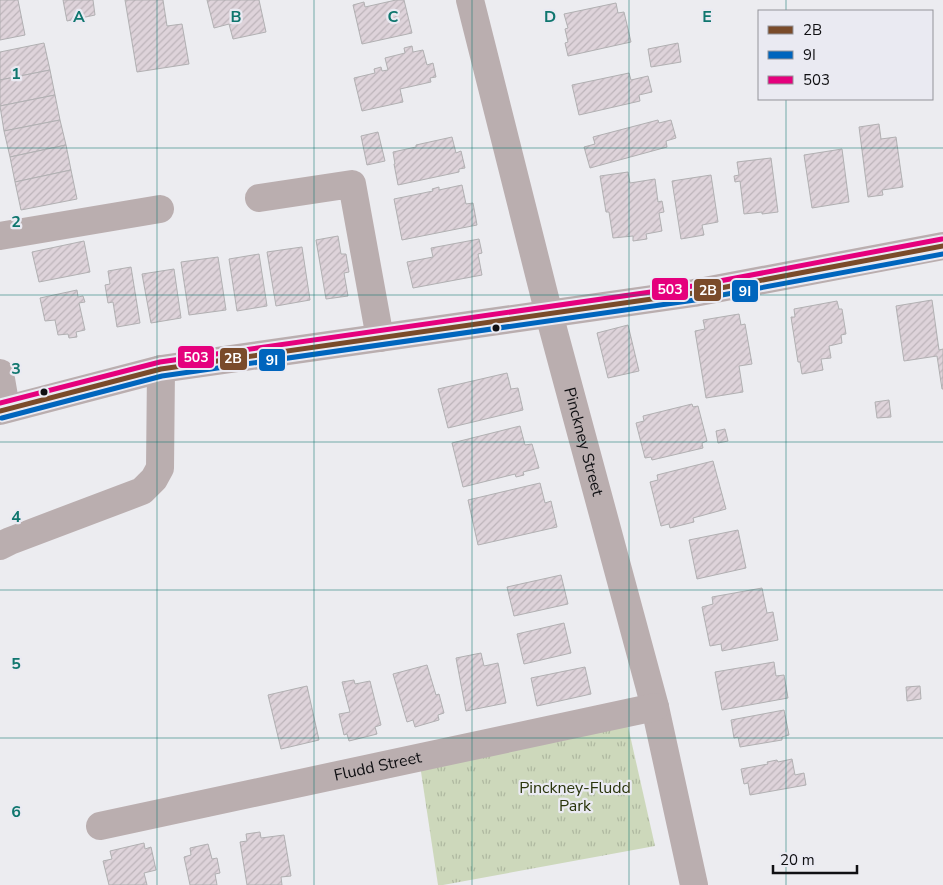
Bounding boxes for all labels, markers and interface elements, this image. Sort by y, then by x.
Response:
text: A [73,6,85,28]
text: B [230,6,242,28]
text: C [388,6,399,28]
text: D [544,6,556,28]
text: E [702,6,712,28]
legend [758,10,933,100]
text: 2B [803,20,822,40]
text: 9I [803,45,816,65]
text: 1 [11,63,21,85]
text: 503 [803,70,830,90]
text: 2 [11,211,21,233]
line badge: 503 [651,277,689,301]
line badge: 2B [693,278,722,302]
line badge: 9I [731,279,759,303]
text: 503 [657,280,683,299]
text: 2B [699,281,717,300]
text: 9I [739,282,751,301]
unlabelled marker [491,323,501,333]
line badge: 503 [177,345,215,369]
line badge: 2B [219,347,248,371]
text: 503 [183,348,209,367]
line badge: 9I [258,348,286,372]
text: 2B [224,349,242,368]
text: 9I [266,351,278,370]
text: 3 [11,358,21,380]
street label: Pinckney Street [558,385,609,499]
unlabelled marker [39,387,49,397]
text: 4 [11,506,21,528]
text: 5 [11,653,21,675]
street label: Fludd Street [332,746,424,787]
park label: Pinckney-Fludd Park [519,777,631,817]
text: 6 [11,801,21,823]
scale bar [773,842,857,874]
text: 20 m [780,850,815,870]

